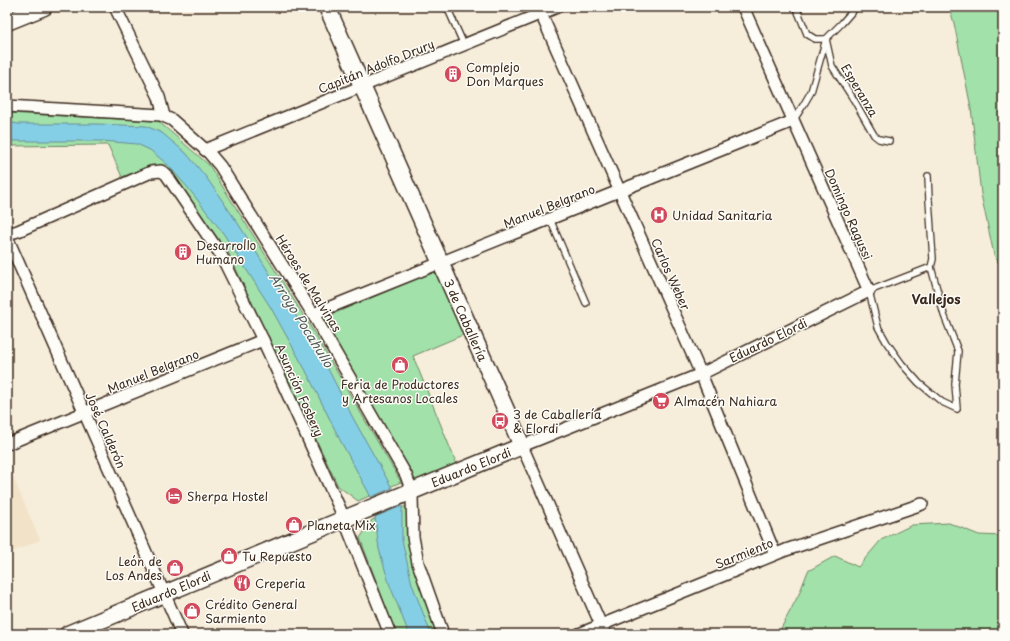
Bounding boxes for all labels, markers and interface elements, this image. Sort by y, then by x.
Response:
street label: Capitán Adolfo Drury [315,34,437,98]
place label: Complejo Don Marques [466,58,544,90]
street label: Esperanza [837,60,883,120]
building icon: Complejo Don Marques [443,64,463,84]
street label: Domingo Ragussi [821,165,877,263]
street label: Manuel Belgrano [501,179,598,233]
hospital icon: Unidad Sanitaria [649,205,669,225]
place label: Unidad Sanitaria [672,206,773,224]
street label: Héroes de Malvinas [272,231,347,336]
street label: Carlos Weber [647,235,695,313]
place label: Desarrollo Humano [196,236,256,268]
building icon: Desarrollo Humano [173,242,193,262]
water label: Arroyo Pocahullo [265,269,339,371]
street label: 3 de Caballería [440,276,492,364]
district label: Vallejos [911,289,961,308]
street label: Eduardo Elordi [726,313,810,367]
street label: Asunción Fosbery [271,341,329,439]
street label: Manuel Belgrano [105,344,202,398]
shop icon: Feria de Productores y Artesanos Locales [390,355,410,375]
place label: Feria de Productores y Artesanos Locales [341,375,460,407]
street label: José Calderón [81,389,131,471]
supermarket icon: Almacén Nahiara [651,391,671,411]
place label: Almacén Nahiara [674,392,777,410]
place label: 3 de Caballería & Elordi [513,405,602,437]
bus stop icon: 3 de Caballería & Elordi [490,411,510,431]
street label: Eduardo Elordi [428,443,514,491]
hotel icon: Sherpa Hostel [164,486,184,506]
place label: Sherpa Hostel [187,487,268,505]
shop icon: Planeta Mix [284,515,304,535]
place label: Planeta Mix [307,516,376,534]
street label: Sarmiento [712,533,776,573]
shop icon: Tu Repuesto [219,546,239,566]
place label: Tu Repuesto [242,547,312,565]
place label: León de Los Andes [106,552,163,584]
shop icon: León de Los Andes [165,558,185,578]
street label: Eduardo Elordi [128,566,214,616]
restaurant icon: Creperia [232,573,252,593]
place label: Creperia [255,574,306,592]
place label: Crédito General Sarmiento [205,595,297,627]
shop icon: Crédito General Sarmiento [182,601,202,621]

